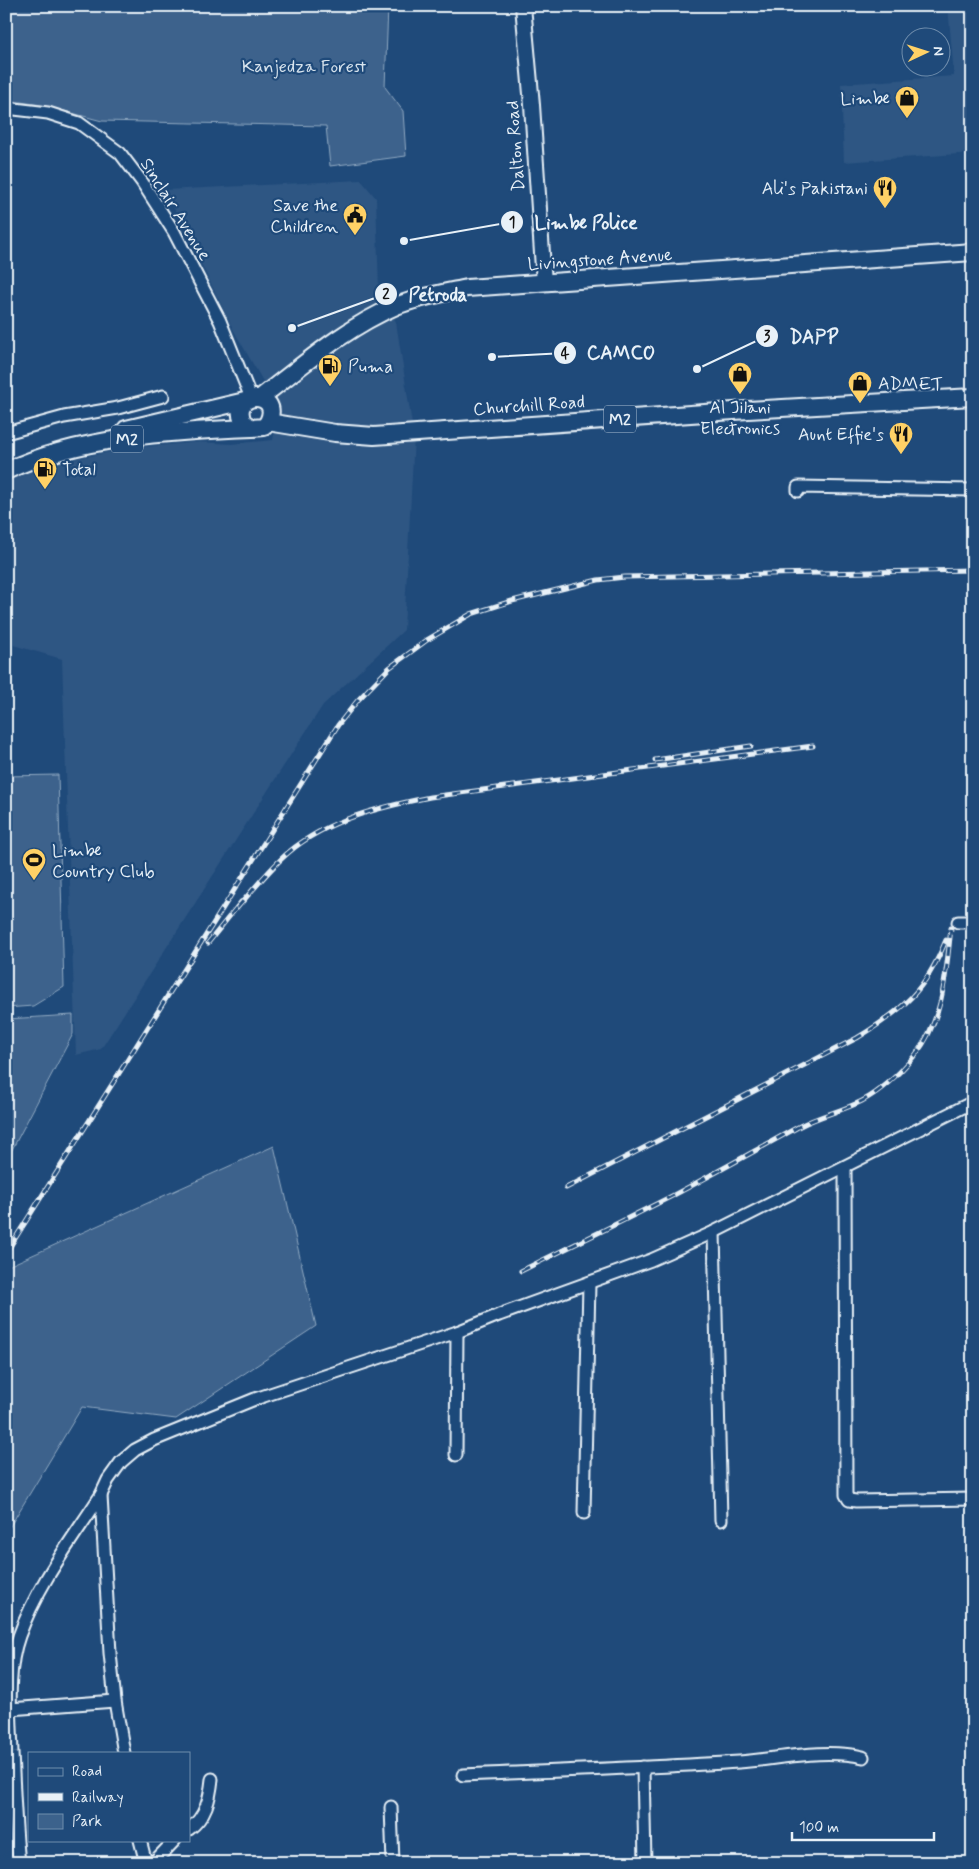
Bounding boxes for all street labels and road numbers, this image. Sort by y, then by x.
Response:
street label: Dalton Road [501,100,531,192]
street label: Sinclair Avenue [134,154,216,265]
street label: Livingstone Avenue [527,243,673,277]
street label: Churchill Road [472,390,586,422]
road number: M2 [604,406,636,432]
road number: M2 [111,426,143,452]

